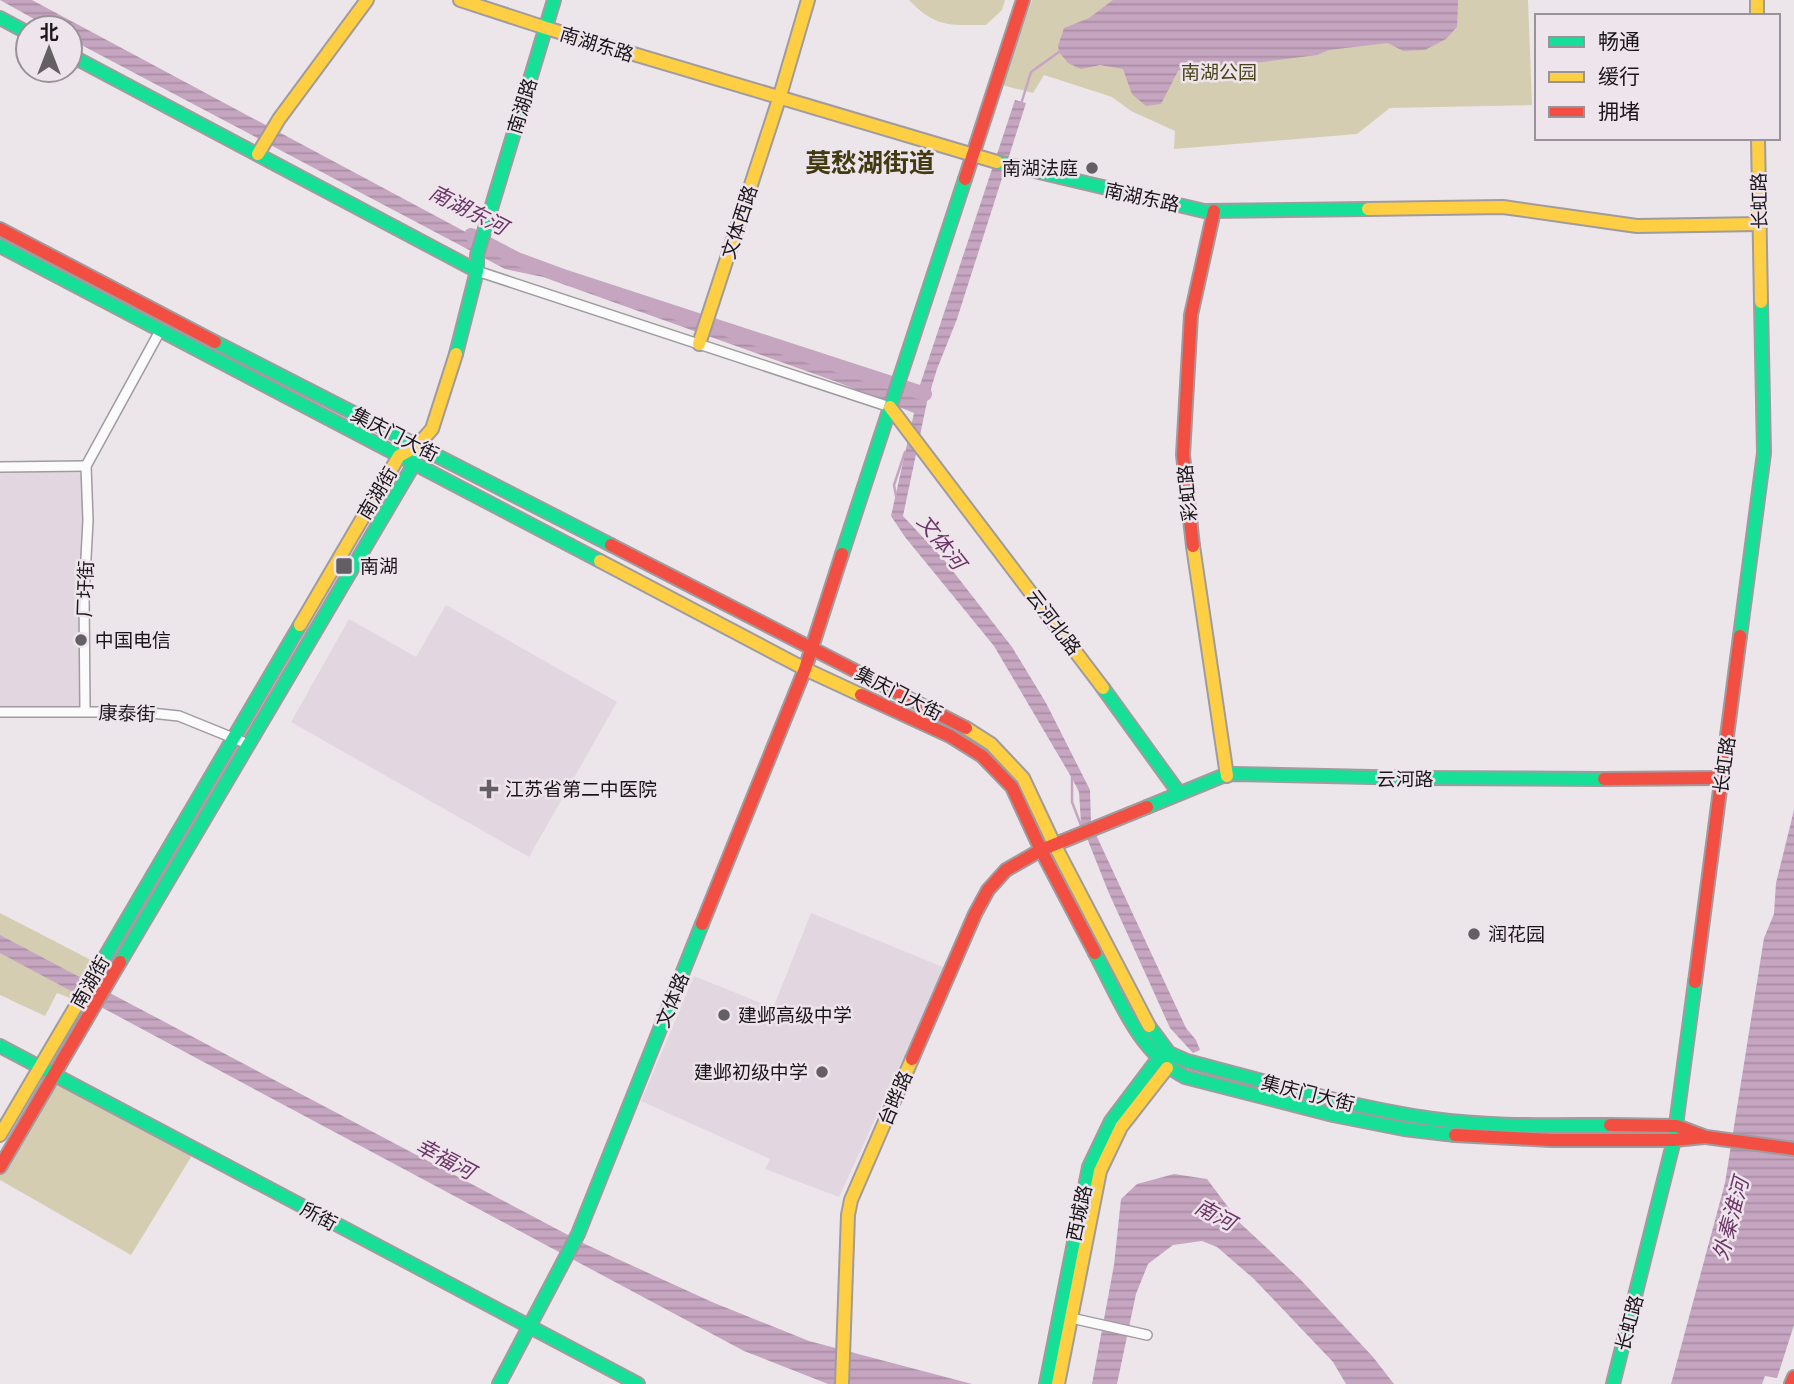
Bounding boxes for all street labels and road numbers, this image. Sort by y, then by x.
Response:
street label: 南湖东路 [557,21,637,67]
street label: 南湖路 [502,75,542,137]
street label: 长虹路 [1747,172,1771,230]
street label: 南湖东路 [1102,177,1182,217]
street label: 文体西路 [716,182,762,262]
street label: 集庆门大街 [347,402,443,466]
street label: 南湖街 [352,462,402,524]
street label: 彩虹路 [1173,464,1201,522]
street label: 厂圩街 [72,560,98,618]
street label: 云河北路 [1022,584,1086,660]
street label: 集庆门大街 [851,661,947,725]
street label: 康泰街 [98,700,156,726]
street label: 长虹路 [1708,735,1740,795]
street label: 云河路 [1376,767,1434,791]
street label: 南湖街 [65,951,115,1013]
street label: 文体路 [650,969,694,1031]
street label: 台晔路 [873,1067,917,1129]
street label: 集庆门大街 [1259,1070,1357,1116]
street label: 西城路 [1061,1183,1097,1243]
street label: 所街 [297,1196,341,1236]
street label: 长虹路 [1610,1292,1648,1354]

